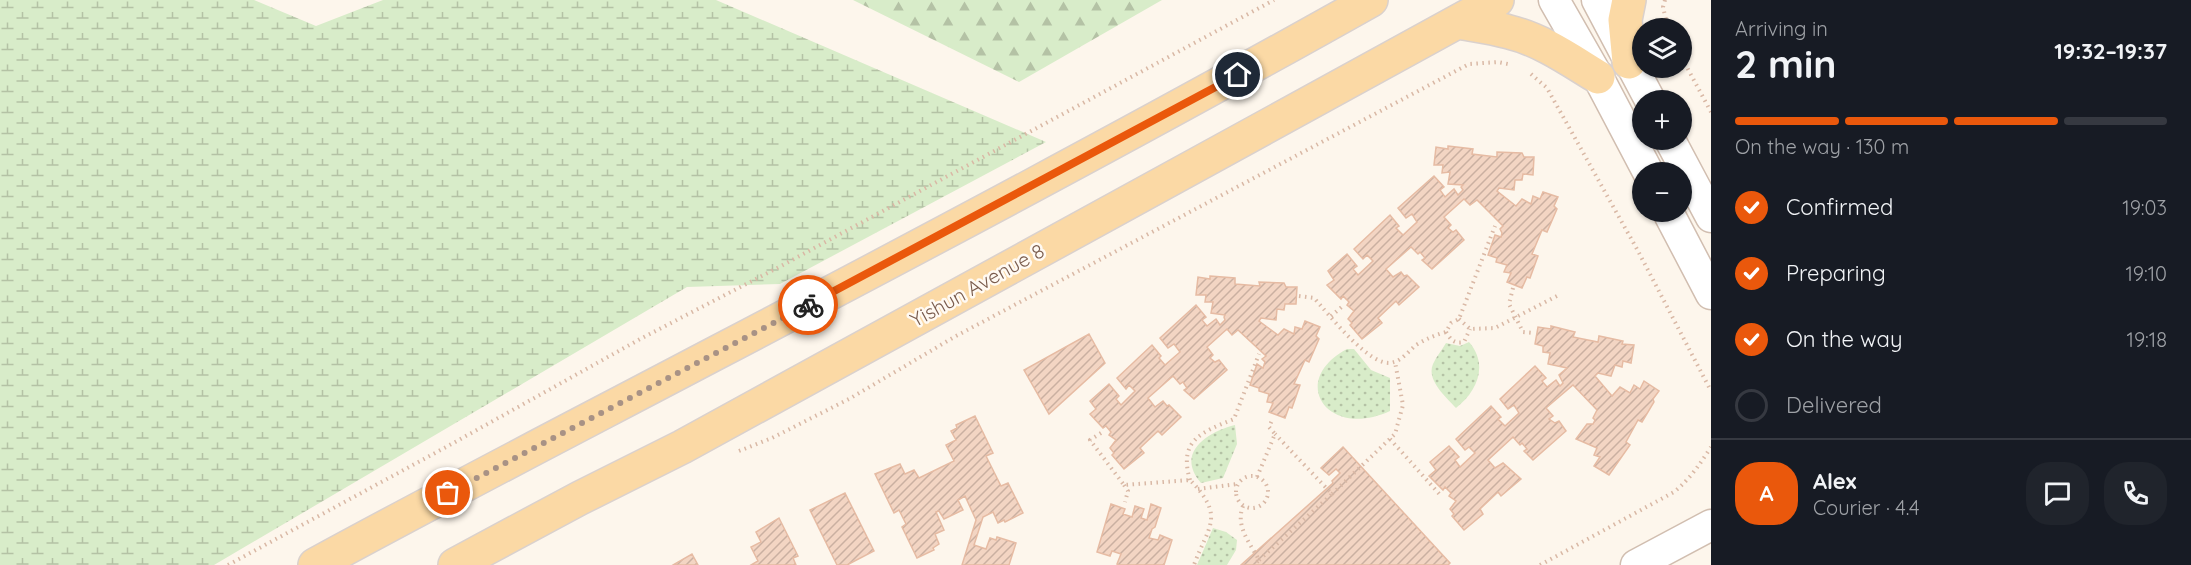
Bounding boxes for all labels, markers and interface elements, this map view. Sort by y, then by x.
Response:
text: Arriving in [1735,16,1828,41]
map controls [1632,18,1692,222]
button: layers [1632,18,1692,78]
text: 19:32–19:37 [2054,37,2167,65]
text: 2 min [1735,39,1837,88]
pin [1212,49,1263,100]
icon: home [1221,58,1254,91]
button: + [1632,90,1692,150]
text: On the way · 130 m [1735,134,1909,159]
button: − [1632,162,1692,222]
icon: check [1735,191,1768,224]
text: Confirmed [1786,193,1893,221]
text: 19:03 [2122,195,2167,220]
street label: Yishun Avenue 8 [906,238,1048,332]
icon: check [1735,257,1768,290]
text: Preparing [1786,259,1886,287]
text: 19:10 [2125,261,2167,286]
courier [778,275,838,335]
icon: bike [792,289,825,322]
icon: check [1735,323,1768,356]
text: On the way [1786,325,1902,353]
text: 19:18 [2127,327,2167,352]
text: Delivered [1786,391,1882,419]
button: chat [2026,462,2089,525]
button: phone [2104,462,2167,525]
pin [422,467,473,518]
text: Alex [1813,467,1856,495]
icon: bag [431,476,464,509]
text: A [1759,479,1774,507]
text: Courier · 4.4 [1813,495,1919,520]

